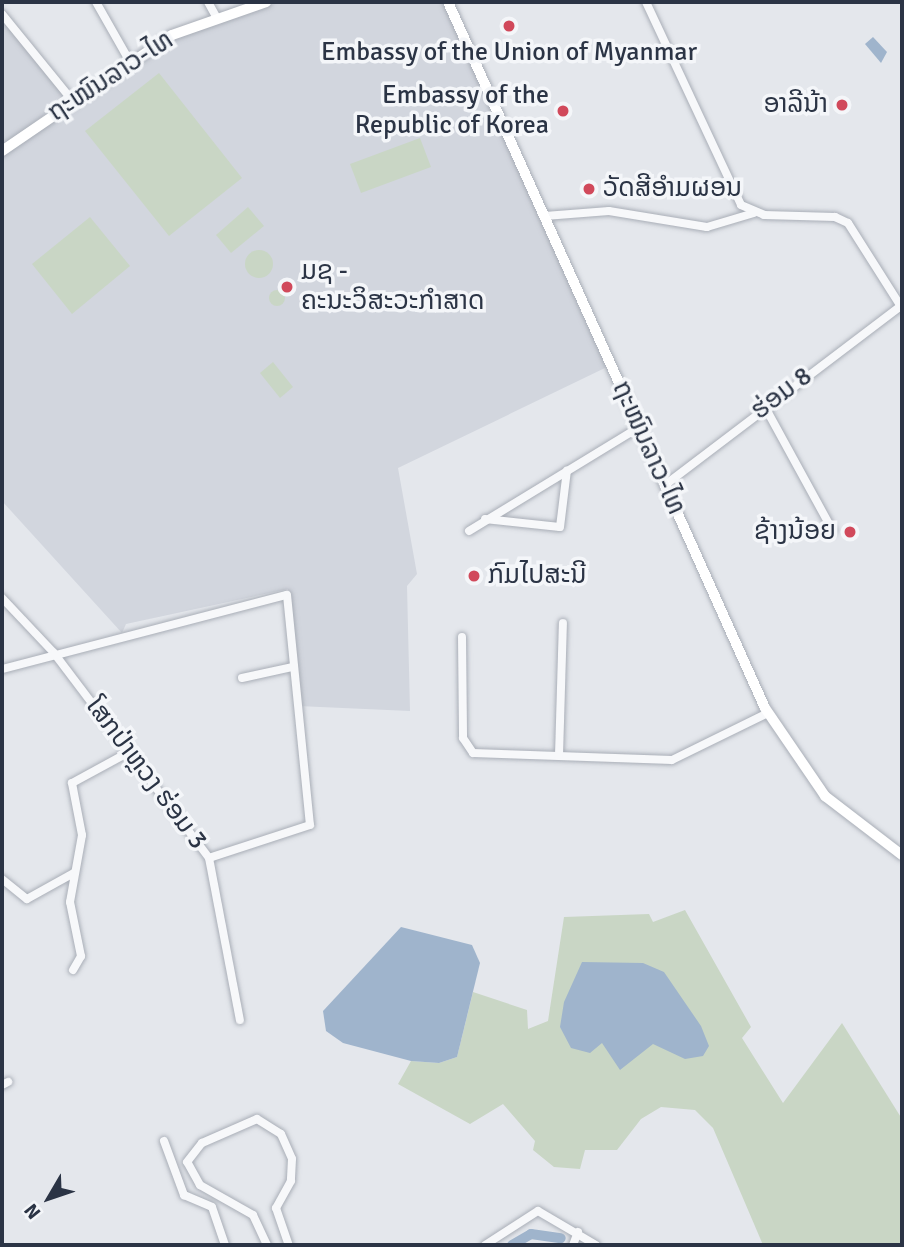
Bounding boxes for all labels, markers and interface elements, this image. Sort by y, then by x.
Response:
marker: Embassy of the Union of Myanmar [501,18,517,34]
street label: ຖະໜົນລາວ-ໄທ [42,25,180,129]
place label: Embassy of the Union of Myanmar [321,37,697,69]
place label: Embassy of the Republic of Korea [355,80,549,142]
place label: ອາລີນ້າ [764,89,828,121]
marker: ອາລີນ້າ [834,97,850,113]
marker: Embassy of the Republic of Korea [555,103,571,119]
place label: ວັດສີອຳມຜອນ [603,173,742,205]
marker: ວັດສີອຳມຜອນ [581,181,597,197]
place label: ມຊ - ຄະນະວິສະວະກຳສາດ [301,256,484,318]
marker: ມຊ - ຄະນະວິສະວະກຳສາດ [279,279,295,295]
street label: ຮ່ອມ 8 [746,361,818,427]
street label: ຖະໜົນລາວ-ໄທ [605,376,691,520]
place label: ຊ້າງນ້ອຍ [754,516,836,548]
marker: ຊ້າງນ້ອຍ [842,524,858,540]
place label: ກົມໄປສະນີ [488,560,587,592]
marker: ກົມໄປສະນີ [466,568,482,584]
street label: ໂສກປ່າຫຼວງ ຮ່ອມ 3 [79,692,213,856]
north arrow [14,1163,84,1233]
text: N [19,1199,46,1224]

